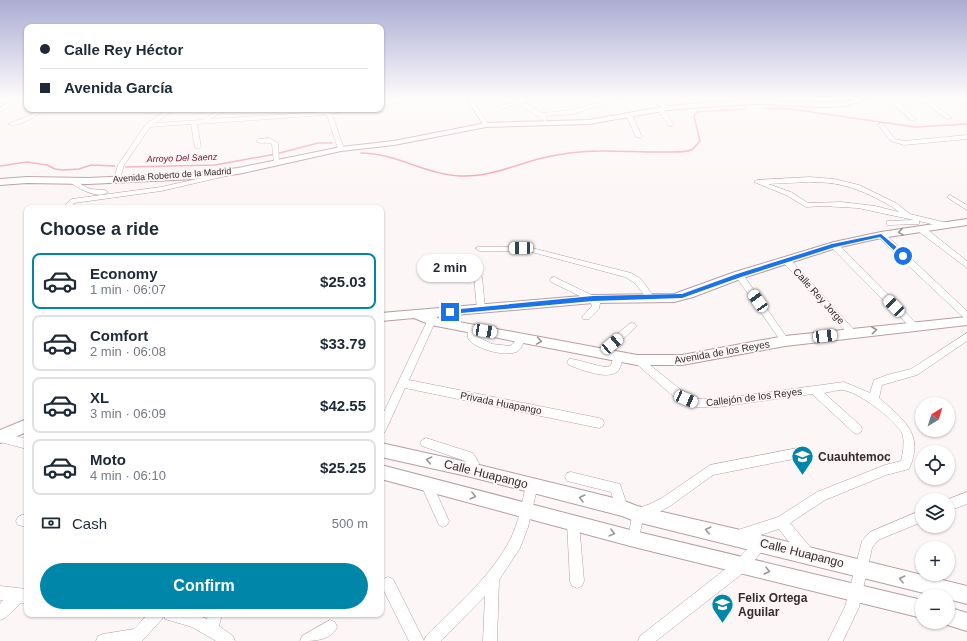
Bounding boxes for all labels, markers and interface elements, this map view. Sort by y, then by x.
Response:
text: Calle Rey Héctor [64,41,183,58]
text: Avenida García [64,79,173,96]
water label: Arroyo Del Saenz [146,152,218,164]
street label: Avenida Roberto de la Madrid [112,166,232,184]
text: Choose a ride [40,219,159,239]
one-way arrow [898,227,904,236]
car [509,242,533,254]
route start [894,247,912,265]
callout: 2 min [417,254,483,282]
text: 2 min [433,260,467,275]
icon: car [42,263,78,299]
text: Economy [90,265,158,282]
street label: Calle Rey Jorge [791,266,847,326]
text: $25.03 [320,273,366,290]
text: 1 min · 06:07 [90,282,166,297]
car [746,288,770,314]
car [881,293,907,319]
route end [441,303,459,321]
car [472,323,498,339]
icon: car [42,325,78,361]
one-way arrow [871,326,877,335]
text: Comfort [90,327,148,344]
car [812,329,838,343]
car [599,332,625,356]
text: $33.79 [320,335,366,352]
one-way arrow [535,336,542,345]
street label: Avenida de los Reyes [674,338,770,366]
text: 2 min · 06:08 [90,344,166,359]
street label: Callejón de los Reyes [705,386,803,408]
icon: car [42,387,78,423]
text: XL [90,389,109,406]
car [673,389,699,409]
street label: Privada Huapango [459,390,543,416]
text: $42.55 [320,397,366,414]
north arrow [915,397,955,437]
map controls [915,397,955,629]
text: 3 min · 06:09 [90,406,166,421]
school or university icon: Cuauhtemoc [790,444,816,477]
button: locate [915,445,955,485]
icon: car [42,449,78,485]
place label: Cuauhtemoc [818,450,891,464]
text: Moto [90,451,126,468]
one-way arrow [425,457,432,465]
street label: Calle Huapango [443,457,530,491]
text: $25.25 [320,459,366,476]
text: 4 min · 06:10 [90,468,166,483]
one-way arrow [470,492,476,500]
button: layers [915,493,955,533]
one-way arrow [579,494,586,503]
icon: cash [40,512,62,534]
text: Cash [72,515,107,532]
text: 500 m [332,516,368,531]
one-way arrow [705,527,711,535]
one-way arrow [608,528,615,537]
street label: Calle Huapango [759,536,846,570]
button: + [915,541,955,581]
button: Confirm [40,563,368,609]
one-way arrow [764,567,771,575]
one-way arrow [899,575,905,583]
button: − [915,589,955,629]
place label: Felix Ortega Aguilar [738,591,808,619]
school or university icon: Felix Ortega Aguilar [709,592,735,625]

